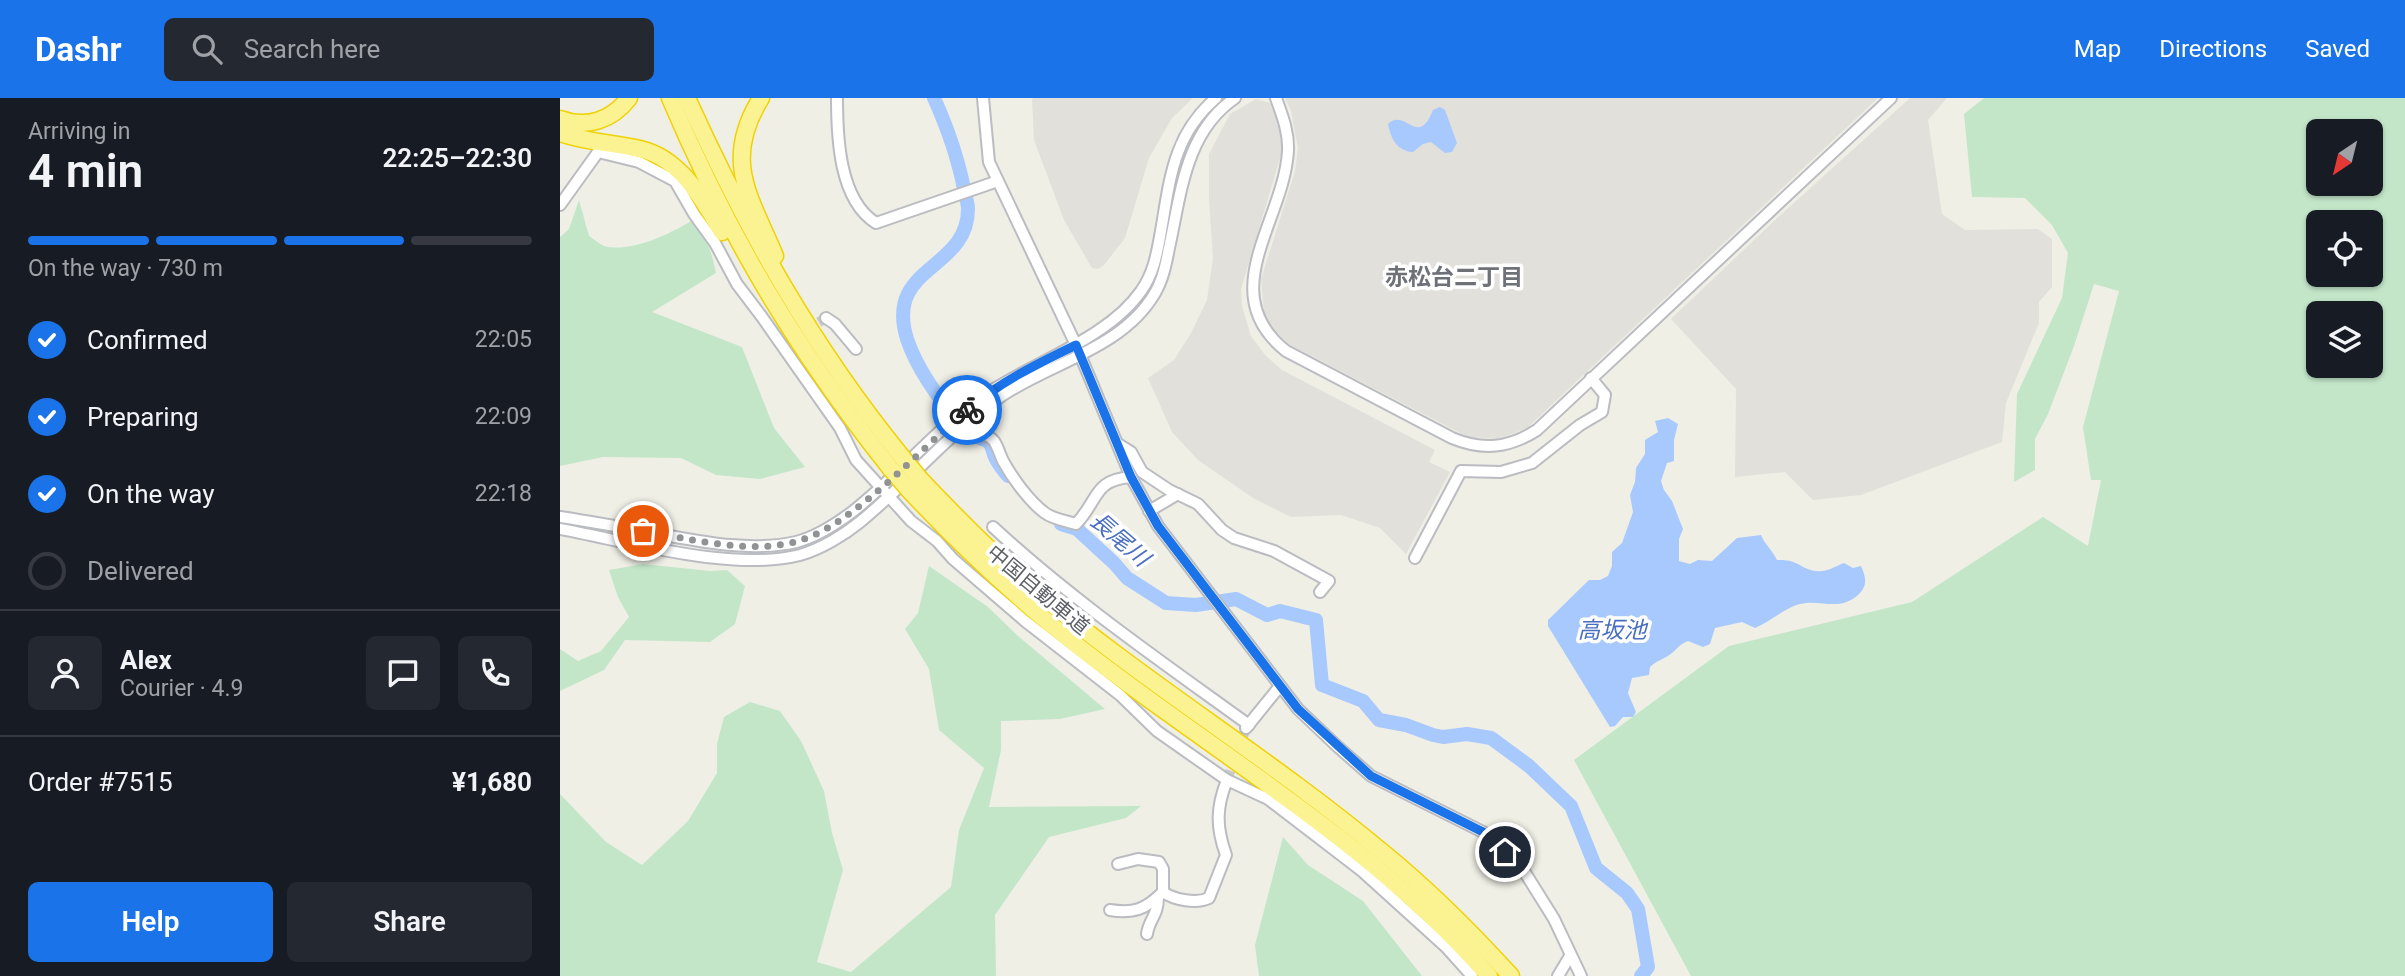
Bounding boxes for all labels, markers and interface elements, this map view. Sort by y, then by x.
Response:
search box [164,18,654,81]
text: Dashr [35,30,122,69]
icon: search [188,30,226,68]
text: Search here [244,34,380,64]
text: Map [2074,35,2121,63]
text: Directions [2159,35,2267,63]
text: Saved [2305,35,2370,63]
text: Arriving in [28,118,131,145]
north arrow [2306,119,2384,196]
map controls [2306,119,2383,378]
text: 22:25–22:30 [382,143,532,173]
text: 4 min [28,144,143,198]
button: locate [2306,210,2383,287]
text: On the way · 730 m [28,255,223,282]
district label: 赤松台二丁目 [1385,264,1523,291]
button: layers [2306,301,2383,378]
icon: check [28,321,66,359]
text: Confirmed [87,325,208,355]
text: 22:05 [475,326,532,353]
courier [932,375,1002,445]
icon: bike [948,391,986,429]
icon: check [28,398,66,436]
text: Preparing [87,402,199,432]
text: 22:09 [475,403,532,430]
icon: check [28,475,66,513]
text: On the way [87,479,215,509]
text: 22:18 [475,480,532,507]
pin [613,501,673,561]
water label: 長尾川 [1085,507,1157,574]
icon: bag [624,512,662,550]
street label: 中国自動車道 [982,540,1094,640]
text: Delivered [87,556,194,586]
water label: 高坂池 [1578,617,1649,644]
button: person [28,636,102,710]
button: chat [366,636,440,710]
button: phone [458,636,532,710]
text: Alex [120,645,172,675]
text: Courier · 4.9 [120,675,243,702]
text: Order #7515 [28,767,173,797]
text: ¥1,680 [452,767,532,797]
pin [1475,822,1535,882]
icon: home [1486,833,1524,871]
button: Help [28,882,273,962]
button: Share [287,882,532,962]

